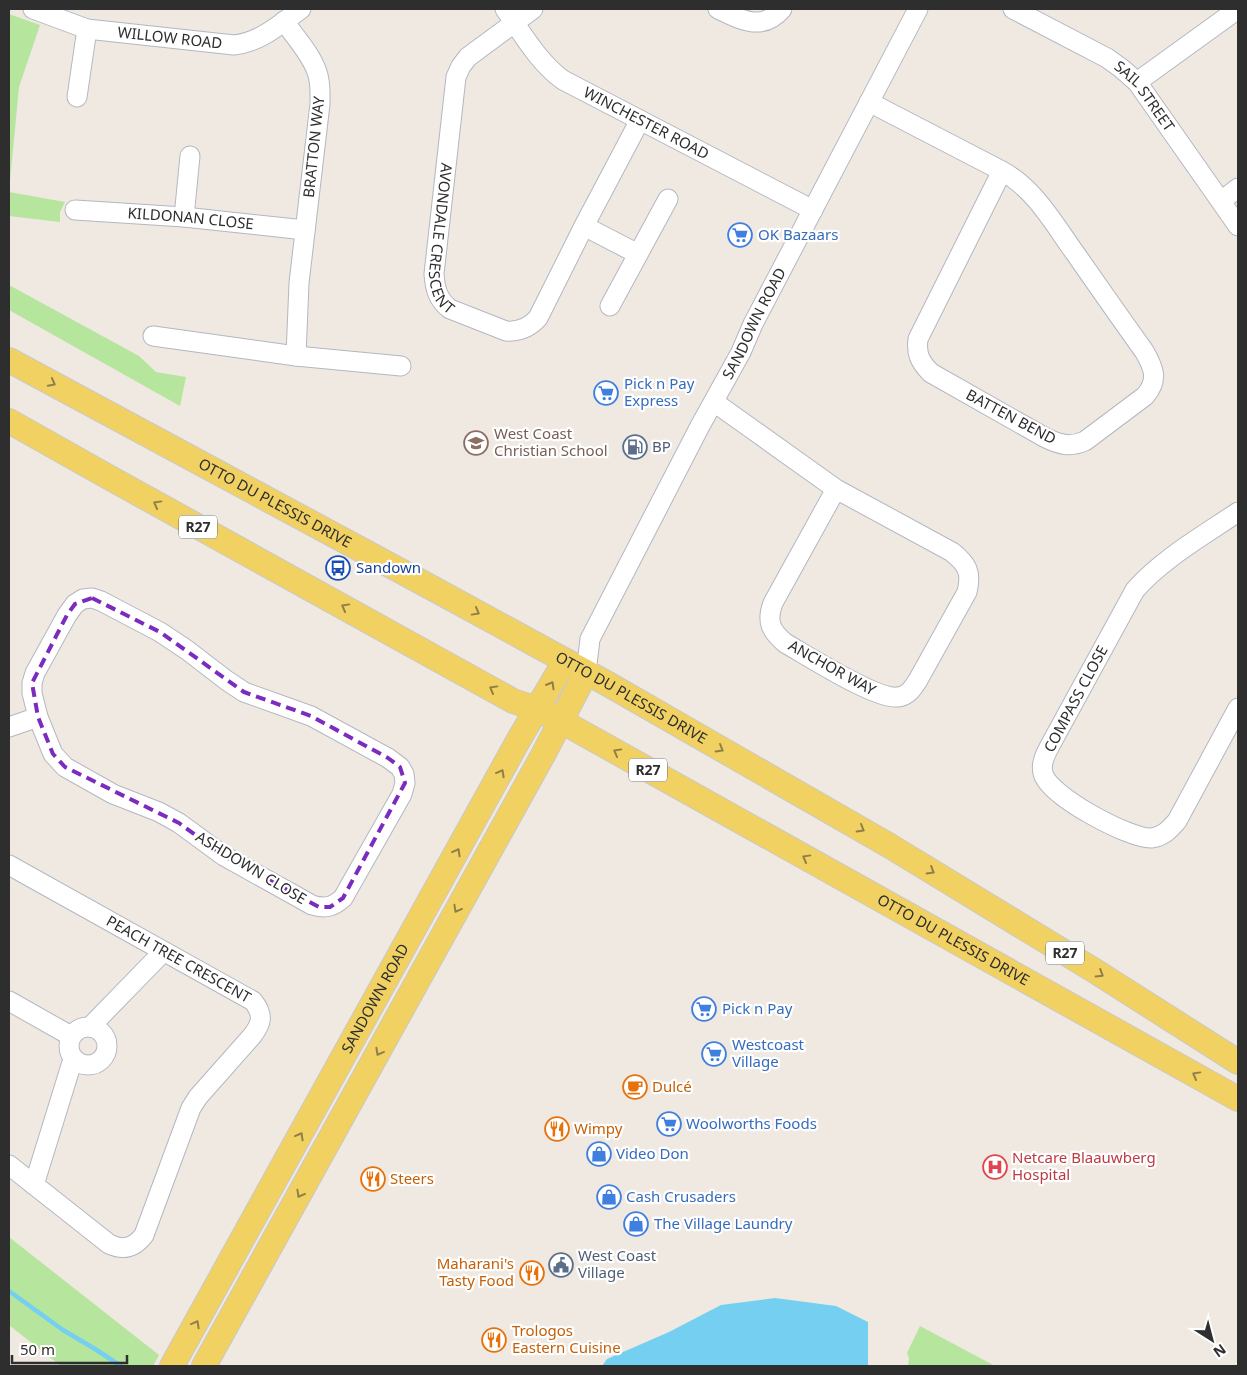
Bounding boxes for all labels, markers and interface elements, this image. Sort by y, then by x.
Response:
street label: WILLOW ROAD [117,21,223,53]
street label: SAIL STREET [1111,56,1180,135]
street label: WINCHESTER ROAD [580,81,713,163]
street label: BRATTON WAY [298,95,328,199]
street label: AVONDALE CRESCENT [425,162,460,318]
street label: KILDONAN CLOSE [127,202,255,233]
supermarket icon: OK Bazaars [727,222,753,248]
place label: OK Bazaars [758,224,838,244]
street label: SANDOWN ROAD [717,264,790,382]
place label: Pick n Pay Express [624,373,695,410]
one-way arrow [46,377,55,387]
supermarket icon: Pick n Pay Express [593,380,619,406]
street label: BATTEN BEND [963,384,1060,448]
place label: West Coast Christian School [494,423,608,460]
school or university icon: West Coast Christian School [463,430,489,456]
fuel station icon: BP [622,434,648,460]
place label: BP [652,436,671,456]
street label: OTTO DU PLESSIS DRIVE [195,453,355,552]
one-way arrow [153,500,162,510]
road number: R27 [179,516,217,538]
bus stop icon: Sandown [325,555,351,581]
place label: Sandown [356,557,421,577]
one-way arrow [342,604,351,614]
one-way arrow [471,606,480,616]
street label: ANCHOR WAY [785,635,880,700]
street label: COMPASS CLOSE [1039,642,1112,755]
street label: OTTO DU PLESSIS DRIVE [552,646,711,748]
one-way arrow [545,681,555,690]
one-way arrow [489,686,498,696]
one-way arrow [715,742,724,752]
one-way arrow [613,749,622,759]
road number: R27 [629,758,667,782]
one-way arrow [495,769,505,778]
one-way arrow [856,823,865,833]
street label: ASHDOWN CLOSE [192,826,311,908]
one-way arrow [451,848,461,857]
one-way arrow [803,855,812,865]
one-way arrow [926,865,935,874]
street label: OTTO DU PLESSIS DRIVE [874,889,1033,990]
one-way arrow [454,904,464,913]
street label: PEACH TREE CRESCENT [103,910,255,1007]
street label: SANDOWN ROAD [336,940,413,1056]
road number: R27 [1046,941,1084,964]
one-way arrow [1094,968,1103,978]
supermarket icon: Pick n Pay [691,996,717,1022]
place label: Pick n Pay [722,998,793,1018]
place label: Westcoast Village [732,1034,805,1071]
supermarket icon: Westcoast Village [701,1041,727,1067]
one-way arrow [375,1046,385,1055]
one-way arrow [1192,1071,1201,1081]
cafe icon: Dulcé [622,1074,648,1100]
place label: Dulcé [652,1076,692,1096]
supermarket icon: Woolworths Foods [656,1111,682,1137]
place label: Woolworths Foods [686,1113,817,1133]
restaurant icon: Wimpy [544,1116,570,1142]
place label: Wimpy [574,1118,623,1138]
one-way arrow [294,1132,304,1141]
shop icon: Video Don [586,1141,612,1167]
place label: Video Don [616,1143,689,1163]
place label: Netcare Blaauwberg Hospital [1012,1147,1156,1184]
hospital icon: Netcare Blaauwberg Hospital [982,1154,1008,1180]
restaurant icon: Steers [360,1166,386,1192]
place label: Steers [390,1168,434,1188]
shop icon: Cash Crusaders [596,1184,622,1210]
place label: Cash Crusaders [626,1186,736,1206]
one-way arrow [296,1189,306,1198]
shop icon: The Village Laundry [623,1211,649,1237]
place label: The Village Laundry [654,1213,793,1233]
place label: West Coast Village [578,1245,657,1282]
public building icon: West Coast Village [548,1252,574,1278]
place label: Maharani's Tasty Food [437,1253,514,1290]
restaurant icon: Maharani's Tasty Food [519,1260,545,1286]
north arrow [1187,1315,1237,1365]
one-way arrow [189,1320,199,1329]
place label: Trologos Eastern Cuisine [512,1320,621,1357]
restaurant icon: Trologos Eastern Cuisine [481,1327,507,1353]
scale bar [12,1332,128,1364]
text: 50 m [20,1339,55,1359]
text: N [1210,1340,1230,1362]

